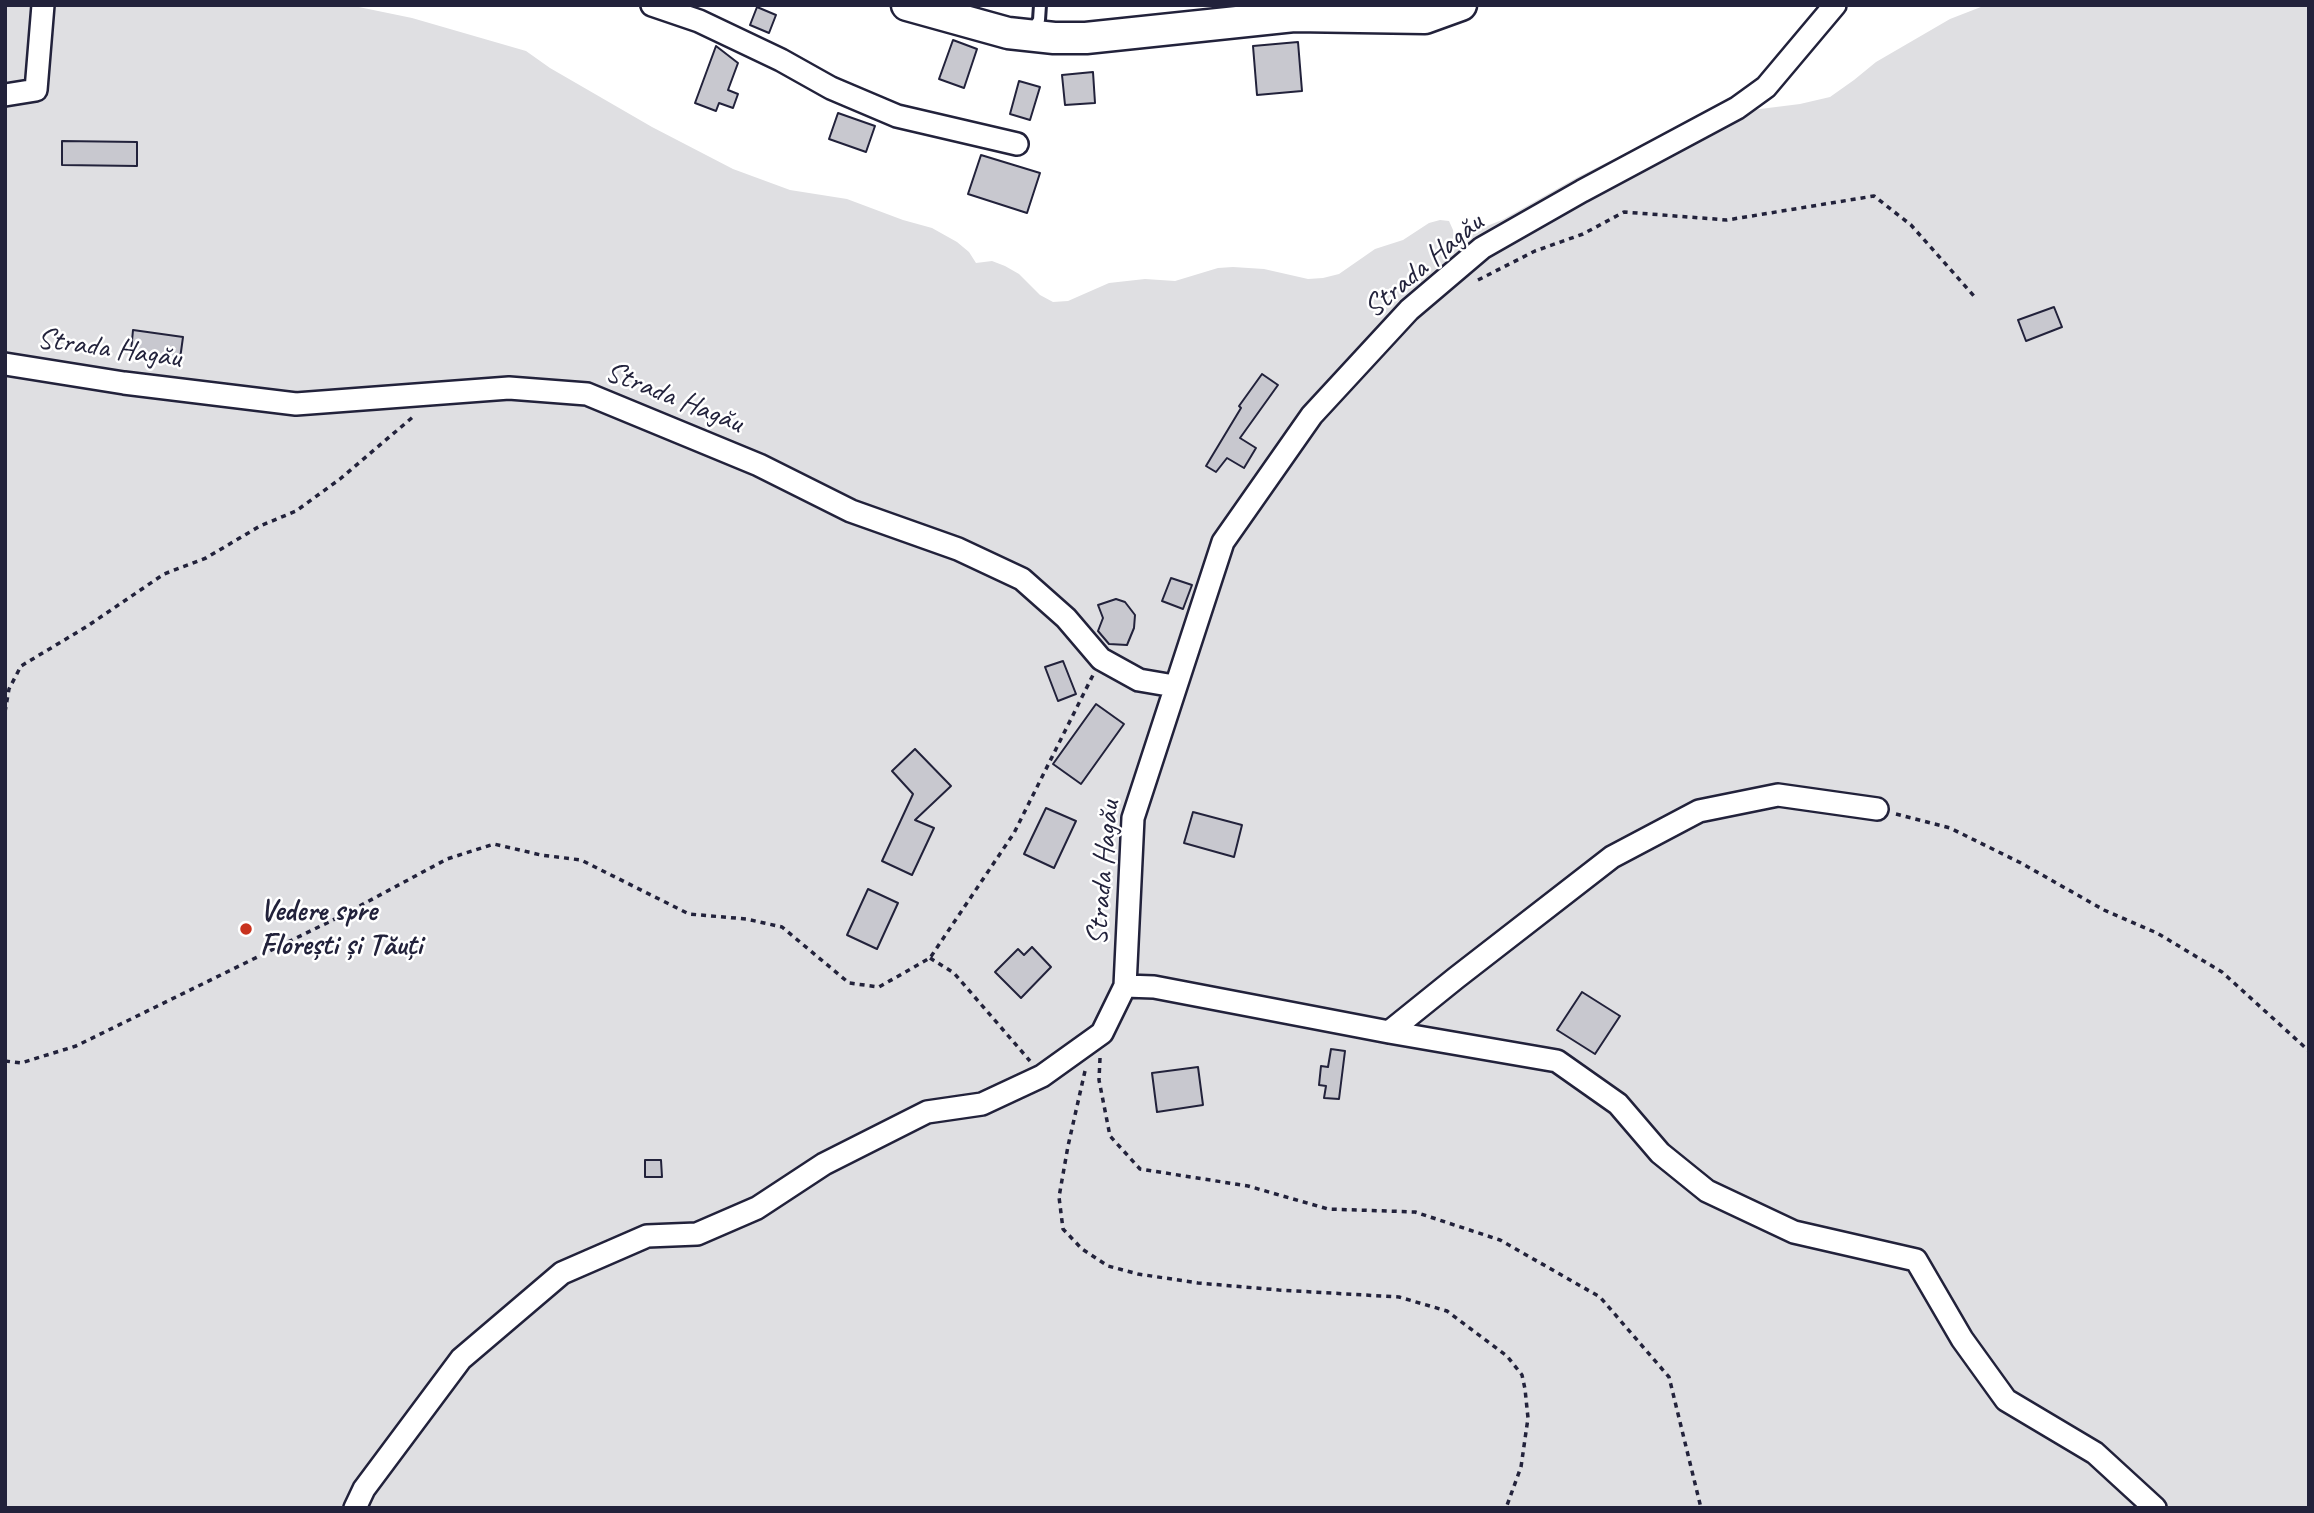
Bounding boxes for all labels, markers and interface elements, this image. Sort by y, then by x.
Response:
street label: Strada Hagău [1357,206,1491,326]
street label: Strada Hagău [35,321,183,377]
street label: Strada Hagău [600,354,748,442]
street label: Strada Hagău [1080,799,1128,947]
place label: Vedere spre Florești și Tăuți [260,894,422,964]
marker: Vedere spre Florești și Tăuți [238,921,254,937]

